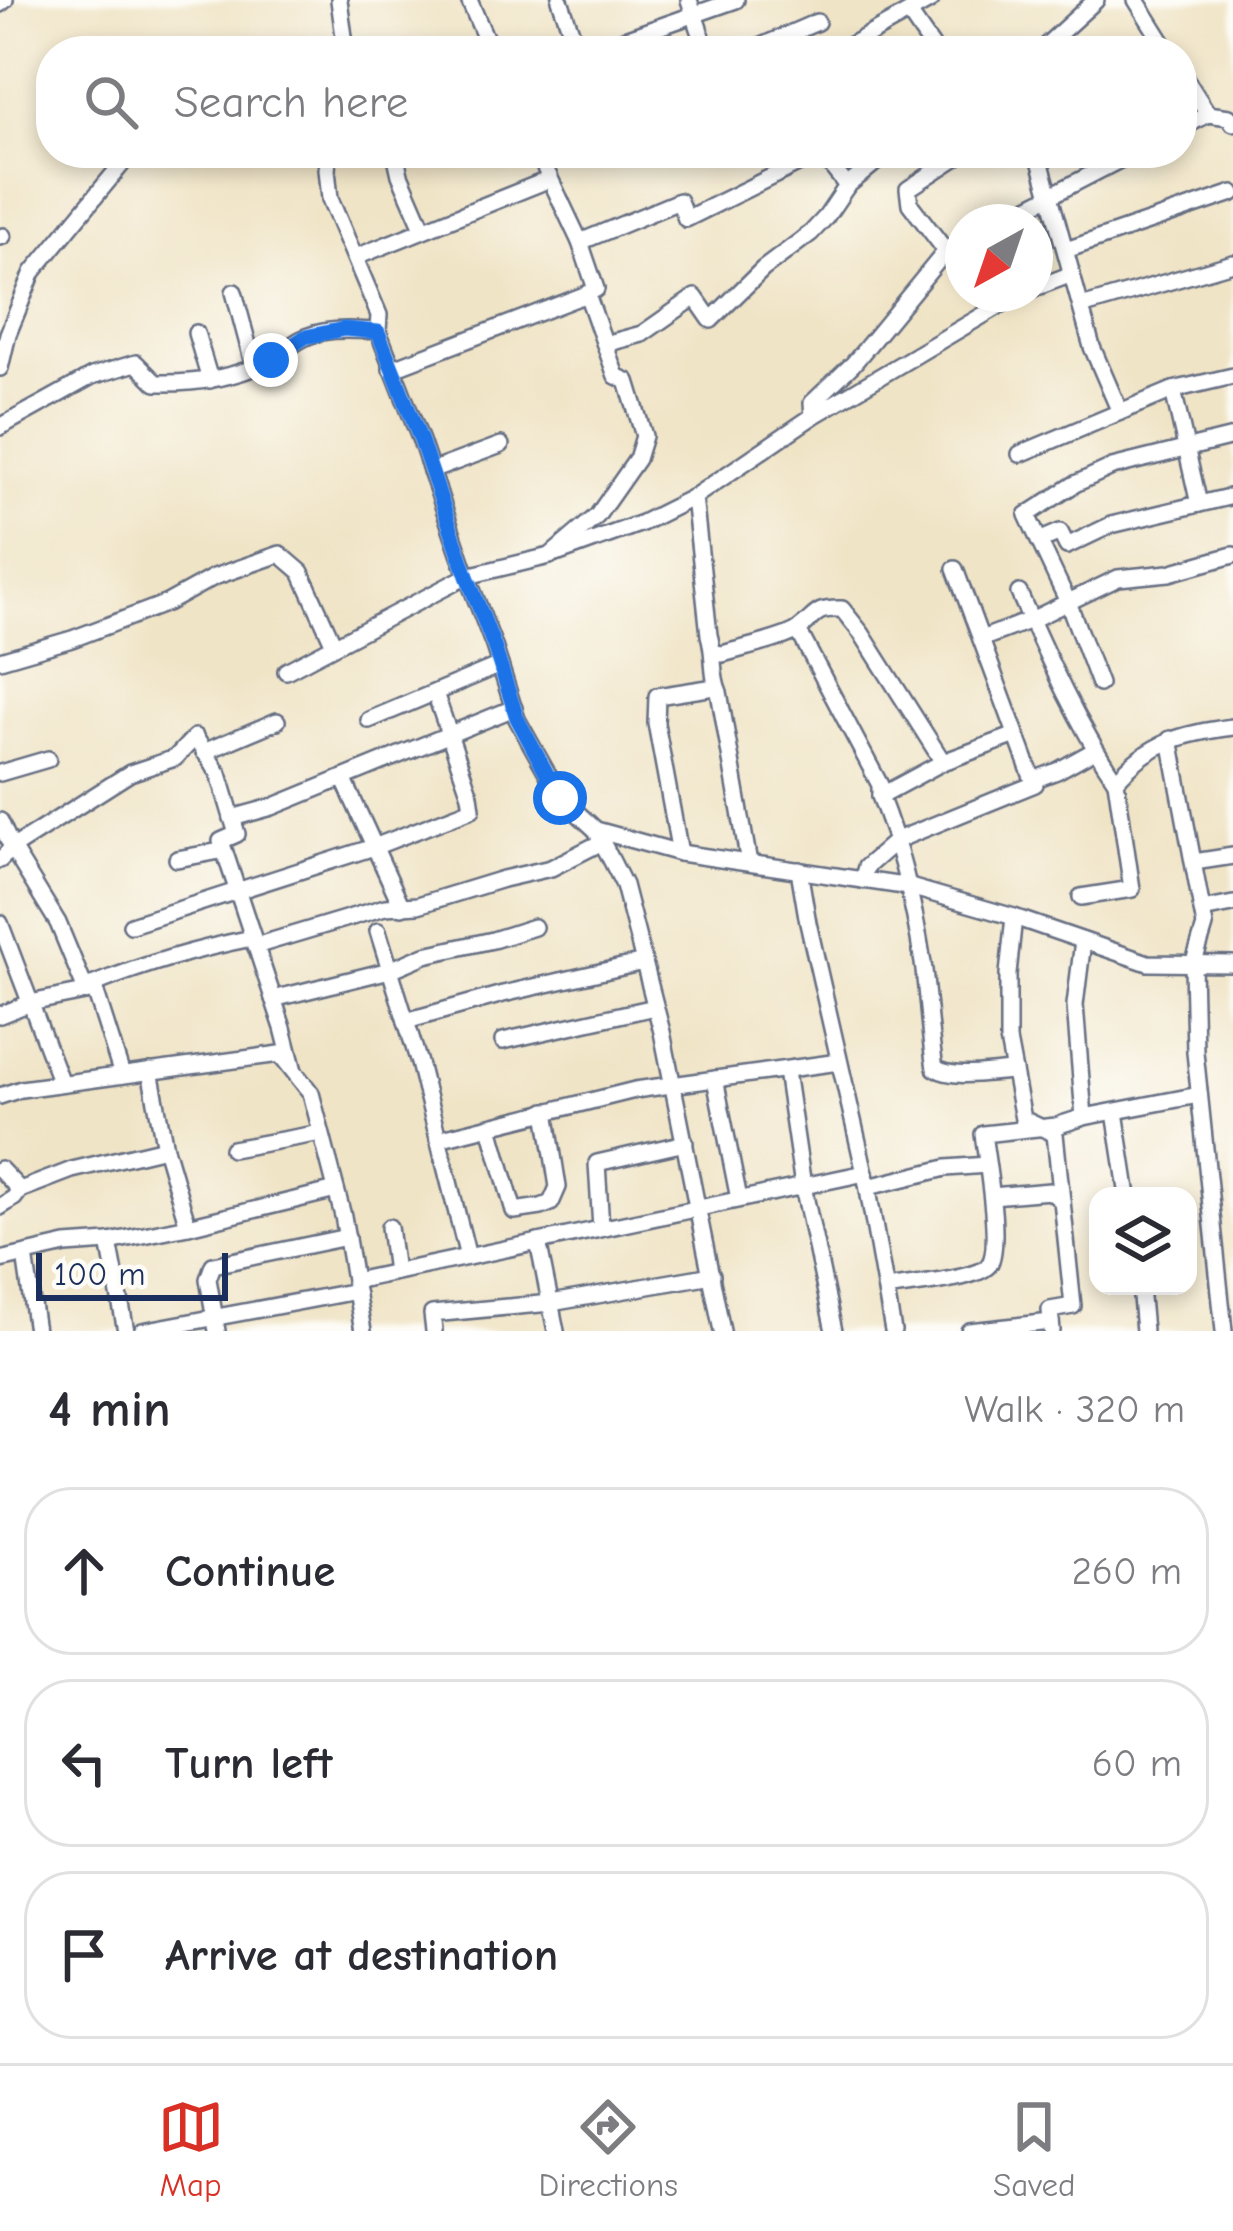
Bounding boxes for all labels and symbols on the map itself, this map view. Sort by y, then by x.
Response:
north arrow [945,204,1053,312]
route end [244,333,298,387]
route start [533,771,587,825]
scale bar [36,1247,228,1300]

